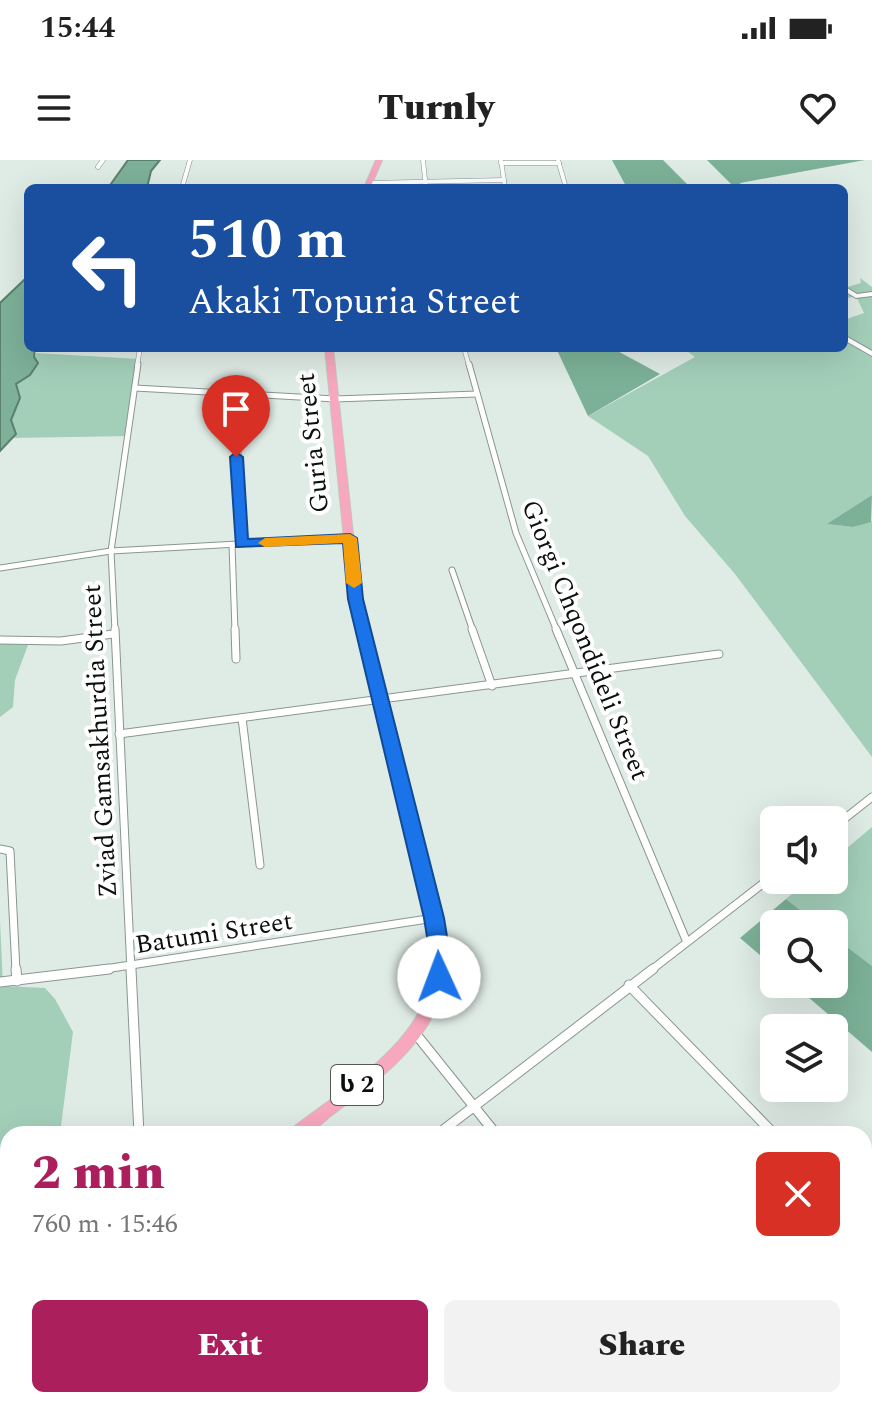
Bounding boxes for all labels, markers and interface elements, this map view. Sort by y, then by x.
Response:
text: 15:44 [40,5,115,51]
text: Turnly [378,81,494,136]
icon: menu [32,86,76,130]
icon: heart [796,86,840,130]
text: 510 m [188,198,347,283]
icon: left [56,216,160,320]
text: Akaki Topuria Street [188,275,520,330]
street label: Guria Street [286,371,340,515]
pin [202,375,270,457]
icon: arrive [214,387,258,431]
street label: Giorgi Chqondideli Street [510,494,660,786]
street label: Zviad Gamsakhurdia Street [72,583,128,899]
map controls [760,806,848,1102]
button: sound [760,806,848,894]
street label: Batumi Street [132,901,296,965]
button: search [760,910,848,998]
position arrow [397,935,481,1019]
button: layers [760,1014,848,1102]
road number: ს 2 [331,1065,383,1105]
text: 2 min [32,1137,165,1210]
button: close [756,1152,840,1236]
text: 760 m · 15:46 [32,1204,178,1244]
button: Exit [32,1300,428,1392]
button: Share [444,1300,840,1392]

